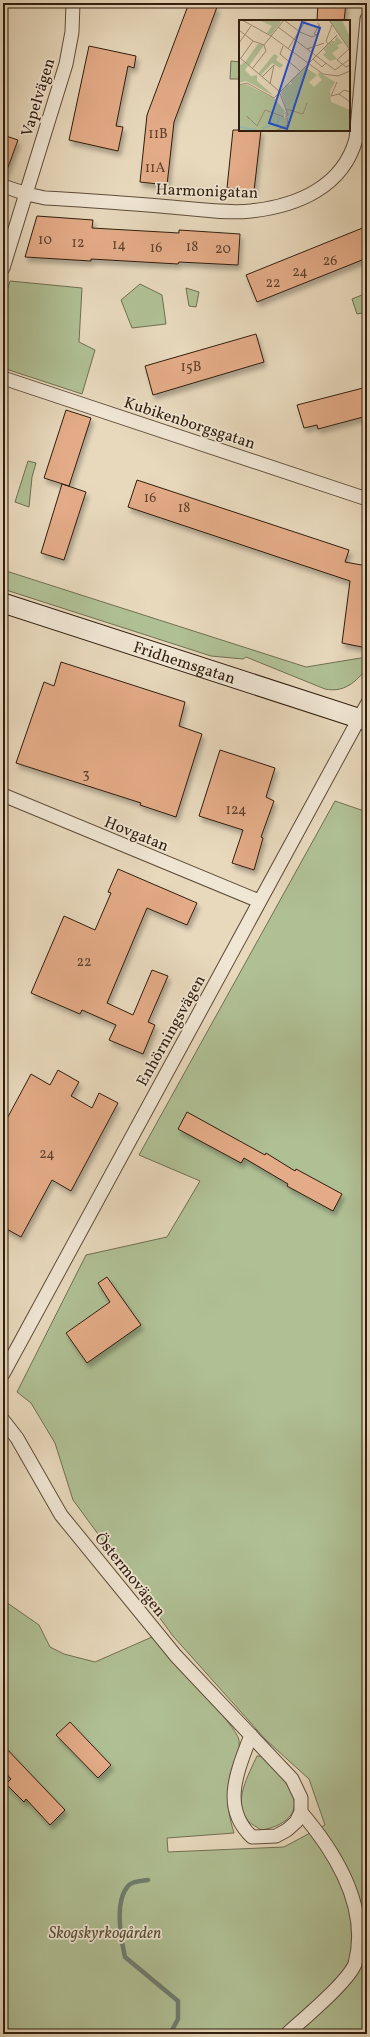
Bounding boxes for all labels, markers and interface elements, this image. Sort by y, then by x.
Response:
inset map [239,20,350,131]
street label: Vapelvägen [17,56,61,139]
house number: 11B [148,125,168,144]
house number: 11A [145,159,165,178]
street label: Harmonigatan [155,179,259,205]
house number: 10 [38,231,52,250]
house number: 12 [72,234,84,253]
house number: 14 [112,236,126,255]
house number: 18 [186,238,198,257]
house number: 16 [150,239,162,258]
house number: 20 [215,240,231,259]
house number: 26 [323,252,337,271]
house number: 24 [292,263,308,282]
house number: 22 [265,274,281,293]
house number: 15B [181,358,201,377]
street label: Kubikenborgsgatan [121,392,258,456]
house number: 16 [144,489,156,508]
house number: 18 [178,499,190,518]
street label: Fridhemsgatan [130,637,238,691]
house number: 3 [82,765,90,784]
house number: 124 [226,801,246,820]
street label: Hovgatan [101,812,172,858]
house number: 22 [76,953,92,972]
street label: Enhörningsvägen [132,971,211,1091]
house number: 24 [39,1145,55,1164]
street label: Östermovägen [89,1528,170,1622]
park label: Skogskyrkogården [49,1923,161,1945]

